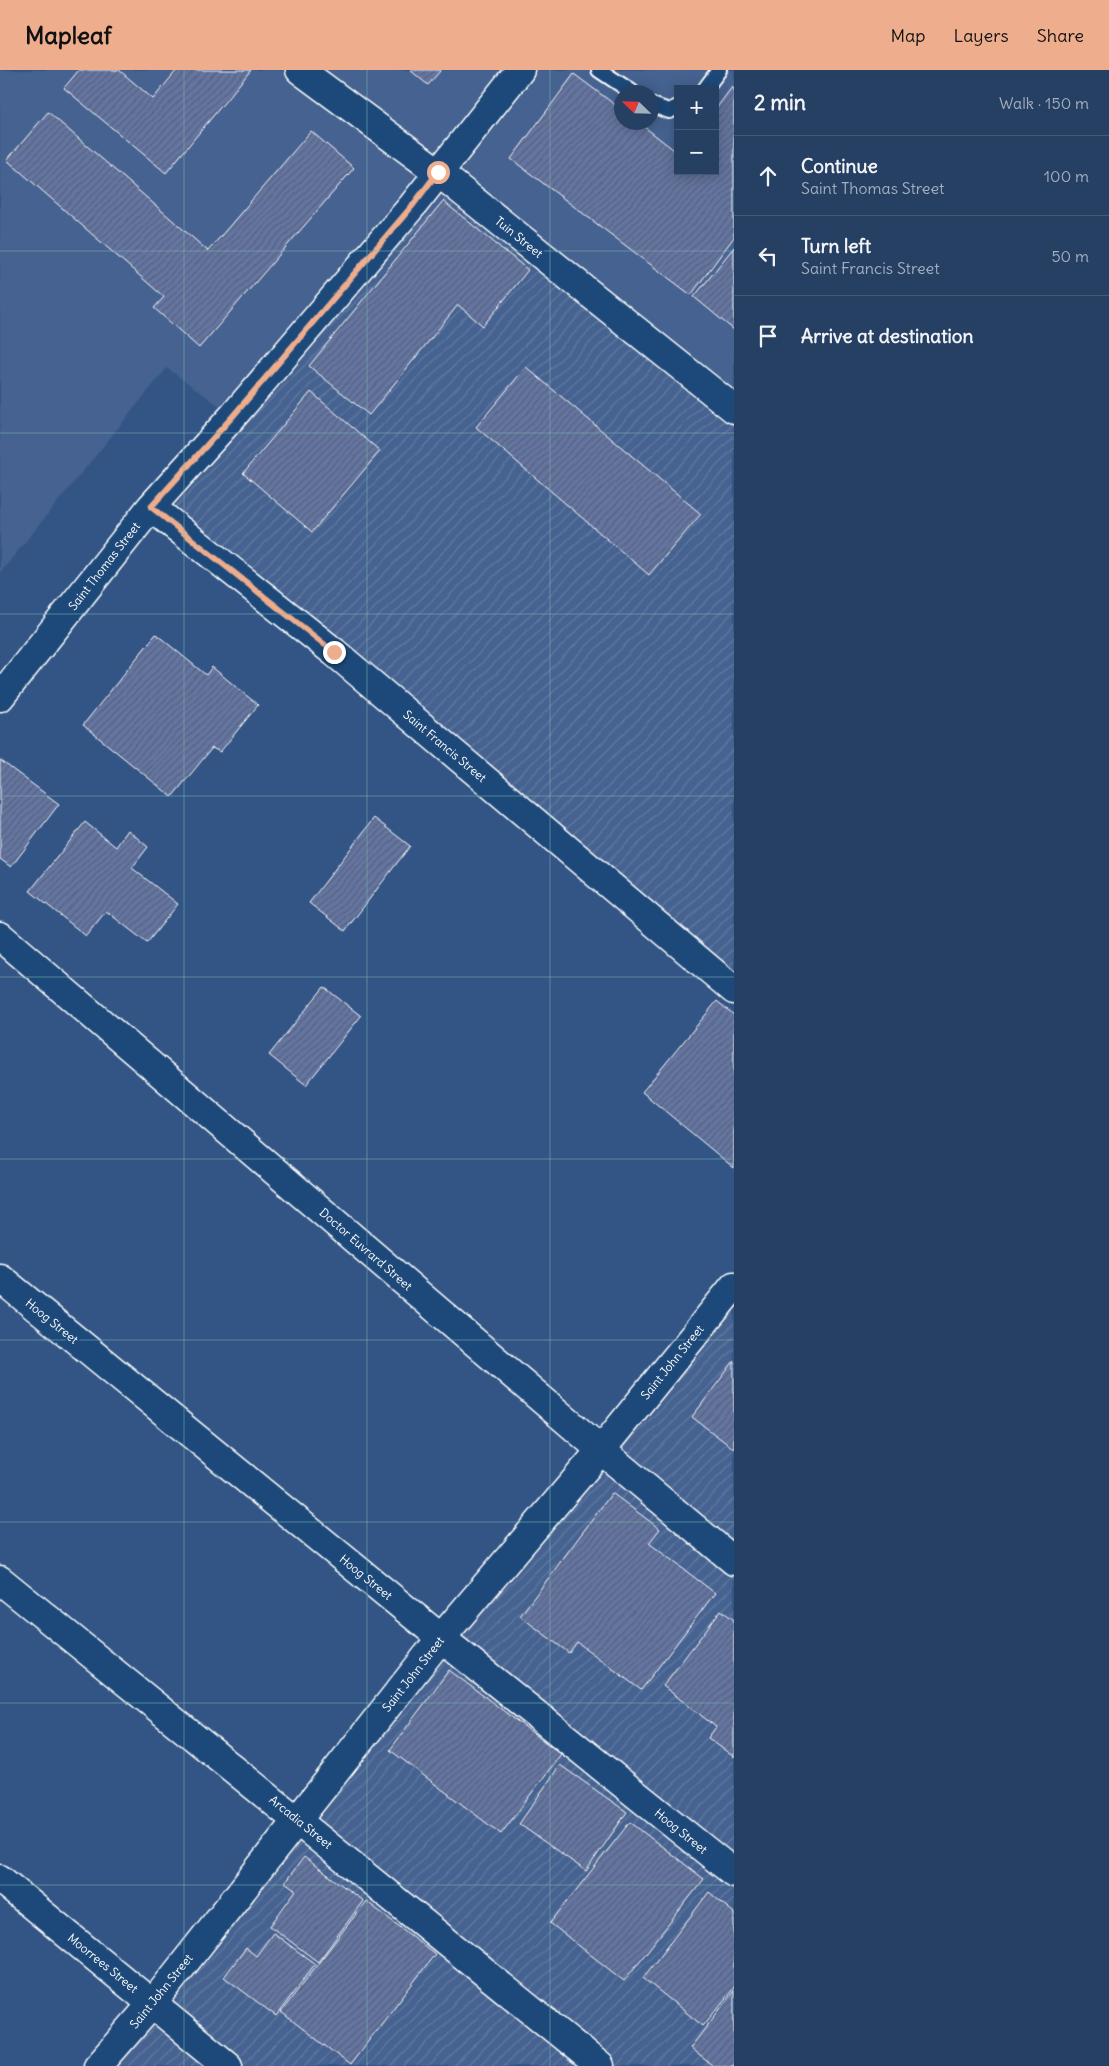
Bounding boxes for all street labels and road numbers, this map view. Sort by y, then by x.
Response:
street label: Tuin Street [492,213,546,261]
street label: Saint Thomas Street [65,519,143,613]
street label: Saint Francis Street [400,707,490,785]
street label: Doctor Euvrard Street [317,1205,415,1293]
street label: Hoog Street [23,1295,81,1347]
street label: Saint John Street [637,1322,707,1402]
street label: Hoog Street [337,1551,395,1603]
street label: Saint John Street [379,1633,447,1715]
street label: Arcadia Street [266,1792,336,1852]
street label: Hoog Street [652,1805,710,1857]
street label: Moorrees Street [65,1930,141,1996]
street label: Saint John Street [126,1951,196,2031]

